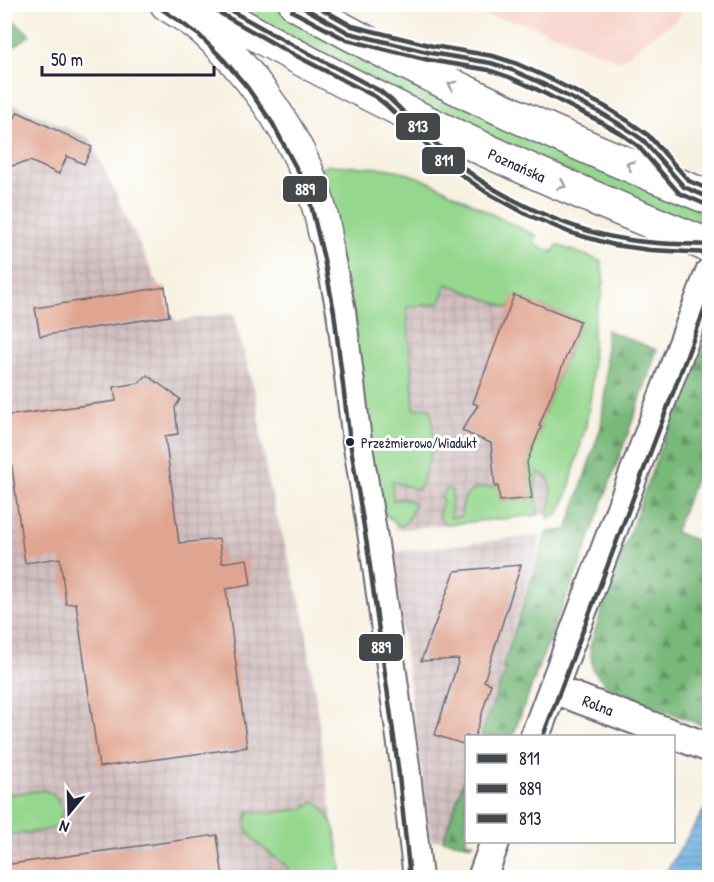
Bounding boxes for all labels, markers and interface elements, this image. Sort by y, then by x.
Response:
scale bar [42,39,214,77]
text: 50 m [51,47,83,72]
one-way arrow [447,81,458,93]
line badge: 813 [395,112,441,141]
text: 813 [408,115,428,137]
street label: Poznańska [485,143,549,187]
line badge: 811 [421,146,466,175]
text: 811 [435,149,453,171]
one-way arrow [625,160,636,172]
line badge: 889 [282,175,328,203]
text: 889 [295,178,315,200]
one-way arrow [555,178,566,190]
place label: Przeźmierowo/Wiadukt [361,433,477,452]
marker: Przeźmierowo/Wiadukt [344,436,356,448]
line badge: 889 [358,633,404,662]
text: 889 [371,636,391,658]
street label: Rolna [579,689,617,721]
legend [465,735,675,843]
text: 811 [519,746,540,771]
text: 889 [519,776,542,801]
north arrow [39,783,99,843]
text: 813 [519,806,541,831]
text: N [56,815,72,839]

